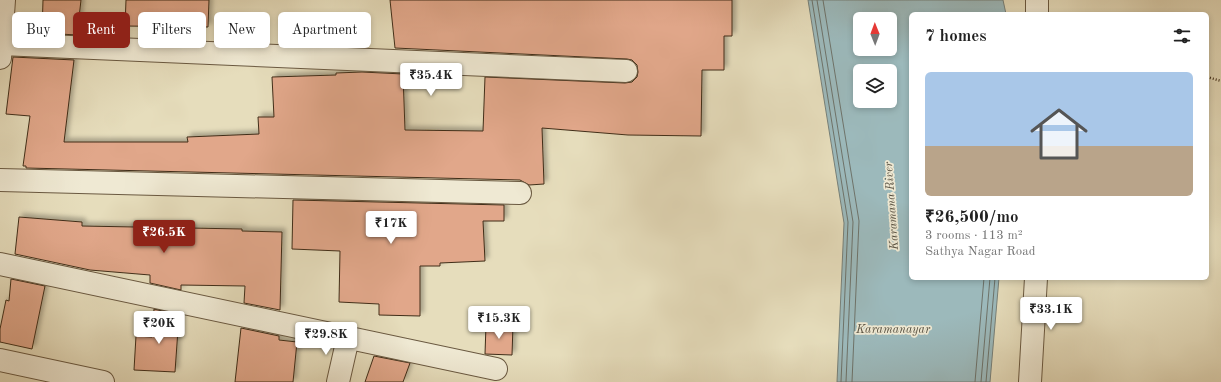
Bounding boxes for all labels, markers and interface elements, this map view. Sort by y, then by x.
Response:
chip: Buy [12,12,65,48]
chip: Rent [73,12,130,48]
chip: Filters [138,12,206,48]
chip: New [214,12,270,48]
chip: Apartment [278,12,371,48]
north arrow [853,12,897,56]
map controls [853,12,897,108]
icon: filters [1171,25,1193,47]
text: 7 homes [925,28,987,45]
pin: ₹35.4K [398,63,464,97]
button: layers [853,64,897,108]
text: ₹35.4K [409,69,453,82]
icon: home [1023,98,1095,170]
water label: Karamana River [883,161,901,251]
text: ₹26,500/mo [925,209,1019,226]
pin: ₹17K [367,211,415,245]
text: ₹17K [375,217,407,230]
pin: ₹26.5K [131,220,197,254]
text: ₹26.5K [142,226,186,239]
text: 3 rooms · 113 m² [925,229,1023,242]
text: Sathya Nagar Road [925,245,1035,258]
pin: ₹33.1K [1018,297,1084,331]
text: ₹33.1K [1029,303,1073,316]
pin: ₹15.3K [466,306,532,340]
pin: ₹20K [135,311,183,345]
text: ₹15.3K [477,312,521,325]
text: ₹20K [143,317,175,330]
pin: ₹29.8K [293,322,359,356]
water label: Karamanayar [855,324,931,336]
text: ₹29.8K [304,328,348,341]

